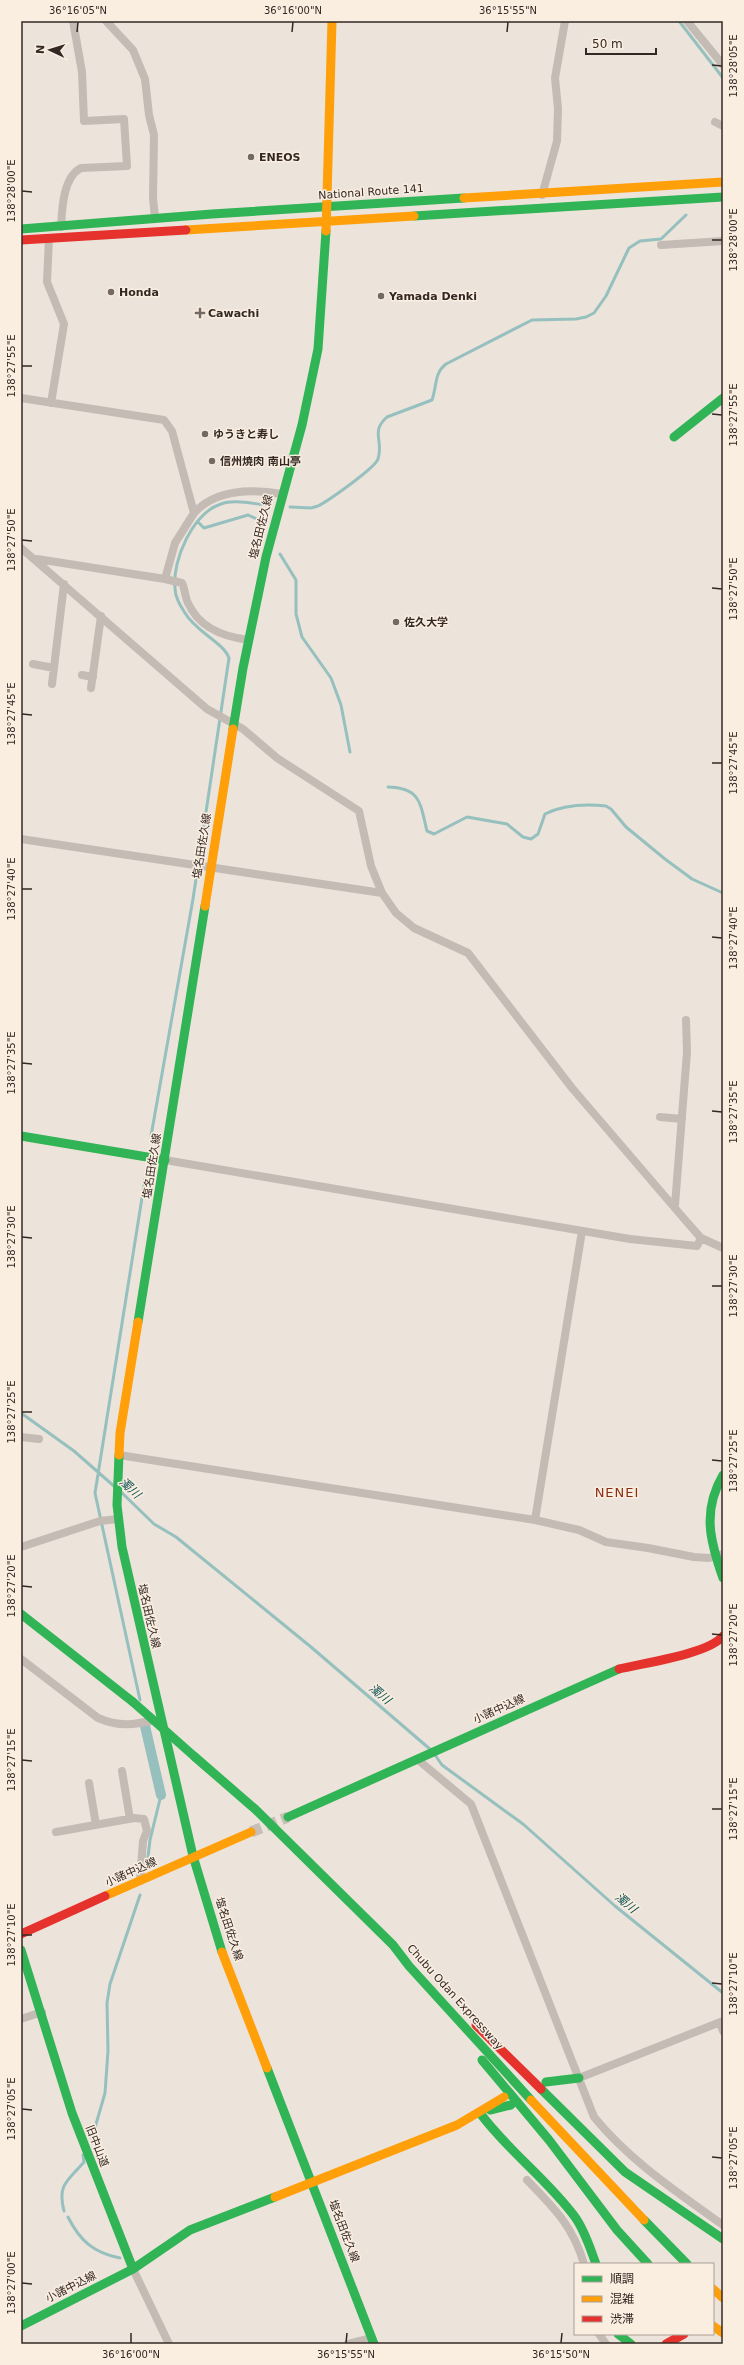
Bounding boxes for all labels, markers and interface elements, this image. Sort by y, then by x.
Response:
text: 36°16'05"N [49,5,107,16]
text: 36°16'00"N [264,5,322,16]
text: 36°15'55"N [479,5,537,16]
north arrow [30,30,70,70]
scale bar [586,30,656,56]
text: 138°28'05"E [728,34,739,98]
text: 50 m [592,37,623,51]
text: N [34,44,47,54]
place label: ENEOS [259,151,301,164]
marker: ENEOS [246,152,256,162]
text: 138°28'00"E [6,159,17,223]
street label: National Route 141 [318,182,424,202]
text: 138°28'00"E [728,208,739,272]
place label: Honda [119,286,159,299]
marker: Honda [106,287,116,297]
place label: Yamada Denki [388,290,477,303]
marker: Yamada Denki [376,291,386,301]
place label: Cawachi [208,307,259,320]
marker: Cawachi [195,308,205,318]
text: 138°27'55"E [6,334,17,398]
text: 138°27'55"E [728,383,739,447]
place label: ゆうきと寿し [213,428,279,441]
marker: ゆうきと寿し [200,429,210,439]
place label: 信州焼肉 南山亭 [220,455,301,468]
marker: 信州焼肉 南山亭 [207,456,217,466]
street label: 塩名田佐久線 [247,493,275,561]
text: 138°27'50"E [6,508,17,572]
text: 138°27'50"E [728,557,739,621]
place label: 佐久大学 [404,616,448,629]
marker: 佐久大学 [391,617,401,627]
text: 138°27'45"E [6,682,17,746]
text: 138°27'45"E [728,731,739,795]
street label: 塩名田佐久線 [190,812,214,880]
text: 138°27'40"E [6,857,17,921]
text: 138°27'40"E [728,906,739,970]
text: 138°27'35"E [6,1031,17,1095]
text: 138°27'35"E [728,1080,739,1144]
street label: 塩名田佐久線 [140,1132,164,1200]
text: 138°27'30"E [6,1205,17,1269]
text: 138°27'30"E [728,1254,739,1318]
text: 138°27'25"E [6,1380,17,1444]
text: 138°27'25"E [728,1429,739,1493]
water label: 濁川 [116,1475,145,1503]
district label: NENEI [595,1485,639,1500]
text: 138°27'20"E [6,1554,17,1618]
street label: 塩名田佐久線 [135,1582,163,1650]
text: 138°27'20"E [728,1603,739,1667]
water label: 濁川 [366,1681,395,1708]
street label: 小諸中込線 [471,1692,527,1726]
text: 138°27'15"E [6,1728,17,1792]
text: 138°27'15"E [728,1777,739,1841]
street label: 小諸中込線 [103,1855,159,1889]
water label: 濁川 [612,1890,641,1917]
street label: 塩名田佐久線 [213,1896,245,1962]
text: 138°27'10"E [6,1903,17,1967]
street label: Chubu Odan Expressway [404,1942,506,2053]
text: 138°27'10"E [728,1952,739,2016]
text: 138°27'05"E [6,2077,17,2141]
street label: 旧中山道 [83,2123,111,2169]
text: 138°27'05"E [728,2126,739,2190]
street label: 塩名田佐久線 [326,2198,362,2264]
text: 138°27'00"E [6,2251,17,2315]
legend [574,2263,714,2335]
street label: 小諸中込線 [44,2269,98,2305]
text: 順調 [610,2272,634,2286]
text: 混雑 [610,2292,634,2306]
text: 渋滞 [610,2312,634,2326]
text: 36°16'00"N [102,2349,160,2360]
text: 36°15'55"N [317,2349,375,2360]
text: 36°15'50"N [532,2349,590,2360]

